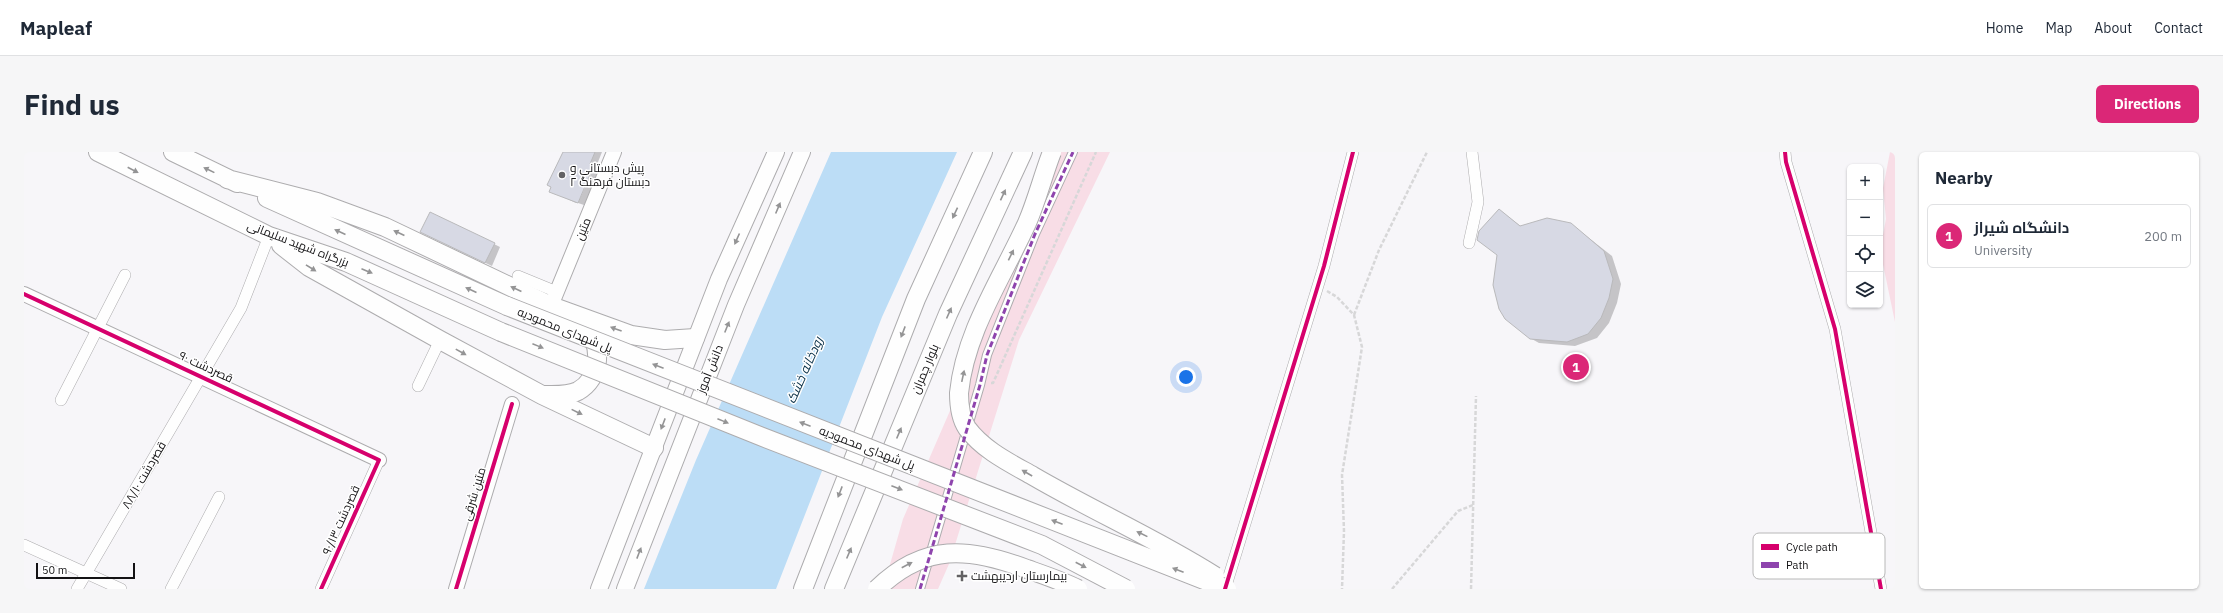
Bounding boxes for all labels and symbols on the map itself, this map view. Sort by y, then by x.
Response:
place label: پیش دبستانی و دبستان فرهنگ ۲ [570,160,650,189]
one-way arrow [127,166,138,173]
one-way arrow [204,167,215,173]
marker: پیش دبستانی و دبستان فرهنگ ۲ [557,170,567,180]
one-way arrow [1000,189,1006,200]
one-way arrow [775,202,781,213]
one-way arrow [952,207,958,219]
street label: متین [571,215,594,242]
street label: بزرگراه شهید سلیمانی [245,217,351,270]
one-way arrow [334,229,345,235]
one-way arrow [393,230,404,236]
one-way arrow [734,233,740,244]
one-way arrow [1008,250,1014,261]
one-way arrow [306,264,316,272]
one-way arrow [362,269,374,275]
one-way arrow [511,286,522,292]
one-way arrow [466,287,477,293]
street label: پل شهدای محمودیه [515,304,616,358]
one-way arrow [946,307,952,318]
one-way arrow [724,322,730,333]
one-way arrow [609,326,621,332]
one-way arrow [900,326,906,338]
water label: رودخانه خشک [782,333,827,406]
street label: دانش آموز [693,342,726,396]
street label: بلوار چمران [907,342,944,397]
one-way arrow [532,344,544,350]
street label: ۹۰ قصردشت [177,347,236,386]
one-way arrow [456,348,467,355]
pin: 1 [1563,352,1589,382]
one-way arrow [652,363,664,369]
your location [1176,367,1196,387]
one-way arrow [961,369,967,382]
one-way arrow [571,408,583,415]
one-way arrow [659,419,665,431]
one-way arrow [718,419,730,425]
one-way arrow [799,420,811,426]
street label: پل شهدای محمودیه [816,422,918,475]
one-way arrow [896,426,902,438]
street label: ۸۸/۱۰ قصردشت [118,438,169,511]
street label: متین شرقی [458,465,489,522]
one-way arrow [1022,470,1033,477]
street label: ۹۰/۱۳ قصردشت [318,483,363,557]
one-way arrow [891,485,903,491]
one-way arrow [837,487,843,499]
one-way arrow [1050,519,1062,525]
one-way arrow [1136,531,1148,537]
legend [1753,533,1885,579]
text: Cycle path [1786,540,1838,554]
one-way arrow [636,546,642,558]
one-way arrow [846,546,852,558]
text: Path [1786,558,1809,572]
scale bar [36,561,135,580]
one-way arrow [902,562,913,568]
one-way arrow [1075,562,1087,568]
one-way arrow [1171,566,1183,572]
place label: بیمارستان اردیبهشت [971,568,1067,583]
marker: بیمارستان اردیبهشت [956,570,968,582]

